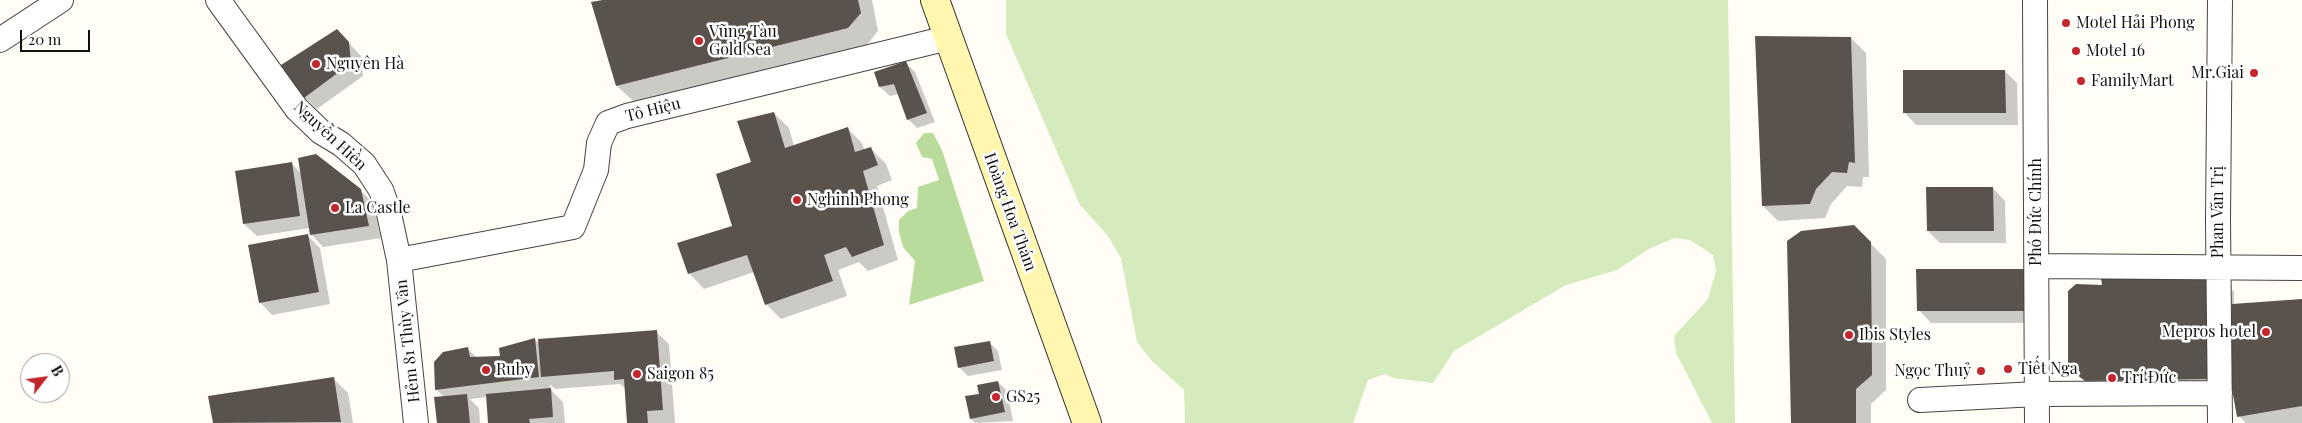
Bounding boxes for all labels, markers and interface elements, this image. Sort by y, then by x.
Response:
place label: Motel Hải Phong [2076,13,2195,33]
marker: Motel Hải Phong [2060,17,2072,29]
scale bar [22,20,92,52]
place label: Vũng Tàu Gold Sea [709,22,777,60]
text: 20 m [28,29,61,49]
marker: Vũng Tàu Gold Sea [693,35,705,47]
place label: Motel 16 [2086,41,2145,61]
marker: Motel 16 [2070,45,2082,57]
place label: Nguyên Hà [326,54,404,74]
marker: Nguyên Hà [310,58,322,70]
place label: Mr.Giai [2191,63,2244,83]
marker: Mr.Giai [2248,67,2260,79]
place label: FamilyMart [2091,71,2174,91]
marker: FamilyMart [2075,75,2087,87]
street label: Tô Hiệu [623,94,683,126]
street label: Nguyễn Hiền [289,97,371,175]
street label: Hoàng Hoa Thám [980,150,1040,274]
street label: Phó Đức Chính [2026,158,2046,266]
street label: Phan Văn Trị [2208,166,2228,258]
place label: Nghinh Phong [807,190,909,210]
marker: Nghinh Phong [791,194,803,206]
place label: La Castle [345,198,411,218]
marker: La Castle [329,202,341,214]
street label: Hẻm 81 Thùy Vân [392,279,424,403]
place label: Mepros hotel [2162,322,2256,342]
place label: Ibis Styles [1859,325,1931,345]
marker: Mepros hotel [2260,326,2272,338]
marker: Ibis Styles [1843,329,1855,341]
north arrow [20,353,70,403]
place label: Tiết Nga [2018,359,2078,379]
place label: Ruby [496,360,533,380]
place label: Ngọc Thuỷ [1895,361,1971,381]
text: B [47,362,68,380]
marker: Tiết Nga [2002,363,2014,375]
marker: Ruby [480,364,492,376]
place label: Saigon 85 [647,364,714,384]
marker: Ngọc Thuỷ [1975,365,1987,377]
marker: Saigon 85 [631,368,643,380]
place label: Trí Đức [2122,368,2176,388]
marker: Trí Đức [2106,372,2118,384]
place label: GS25 [1006,387,1040,407]
marker: GS25 [990,391,1002,403]

